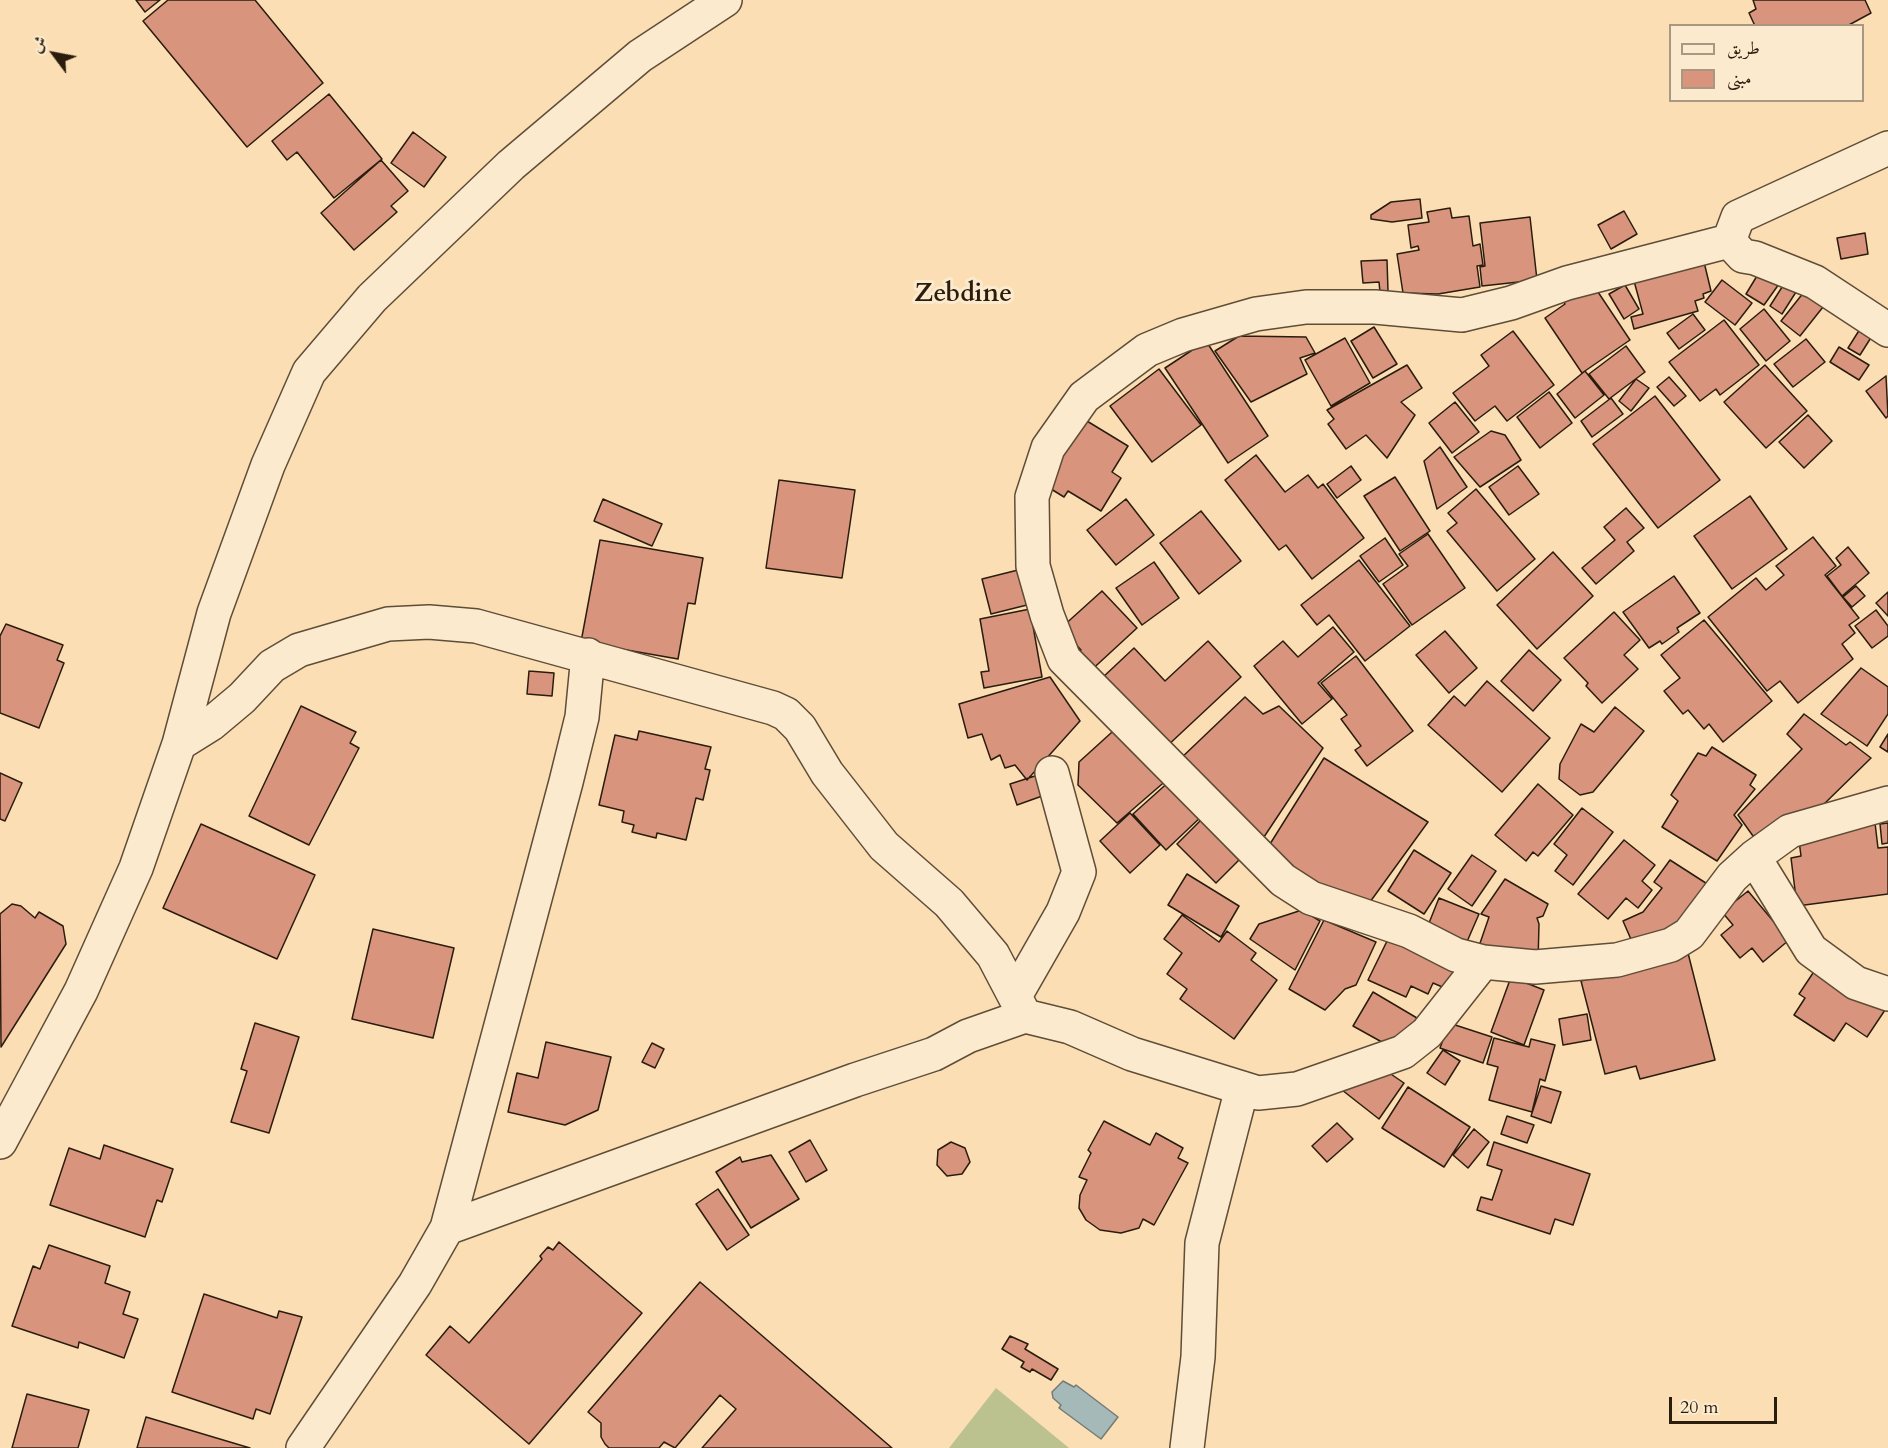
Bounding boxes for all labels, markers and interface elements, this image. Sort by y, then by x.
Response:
north arrow [24,24,84,84]
legend [1669,24,1864,102]
text: ش [25,32,52,57]
text: طريق [1727,36,1760,61]
text: مبنى [1727,66,1752,91]
district label: Zebdine [914,279,1012,311]
scale bar [1672,1385,1780,1423]
text: 20 m [1680,1395,1719,1420]

